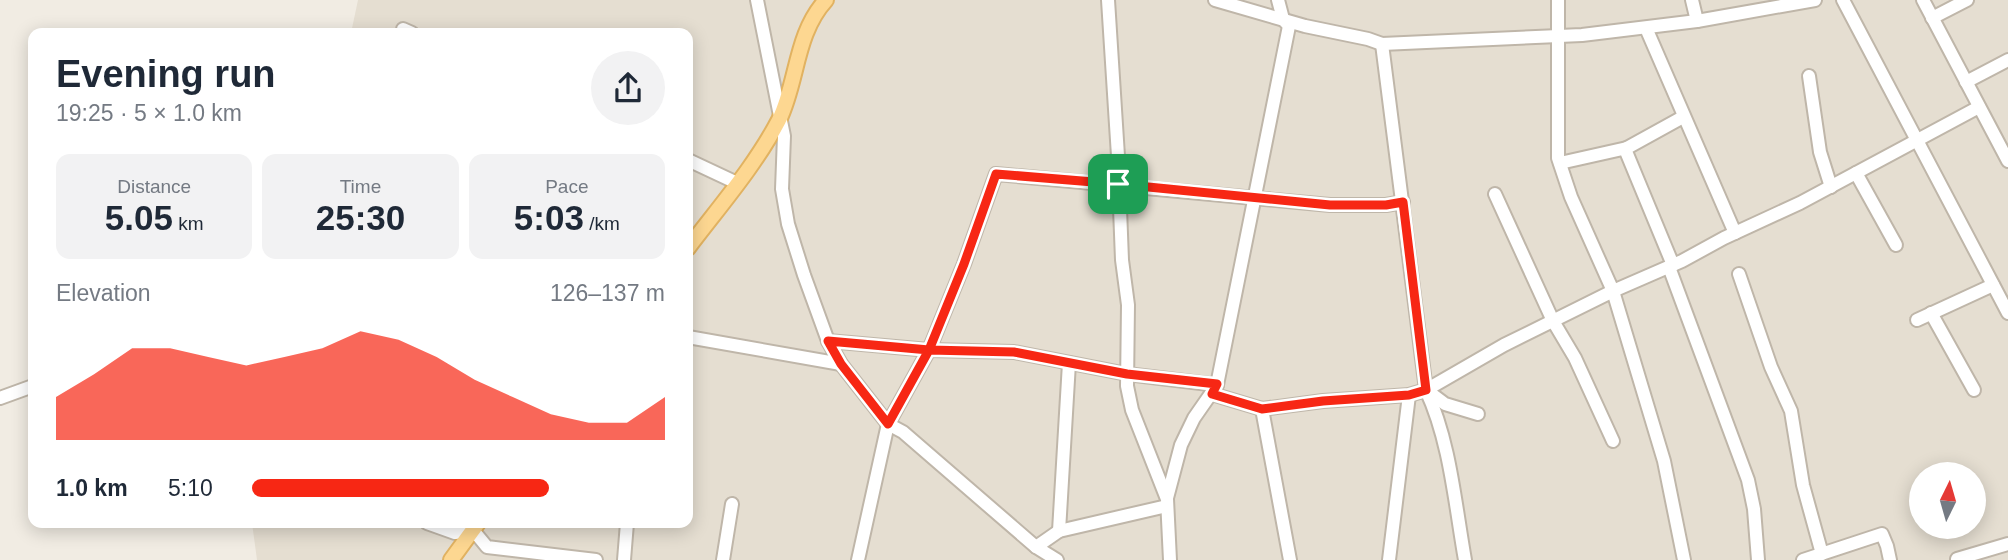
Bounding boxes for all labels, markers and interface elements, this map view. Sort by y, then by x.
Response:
button: share [591,51,665,125]
text: Evening run [56,53,276,95]
text: 19:25 · 5 × 1.0 km [56,100,242,126]
pin [1088,154,1148,214]
icon: arrive [1099,165,1137,203]
text: Distance [117,176,191,197]
text: Time [340,176,381,197]
text: Pace [545,176,588,197]
text: 5.05 [105,198,173,237]
text: 25:30 [316,198,405,237]
text: 5:03 [514,198,584,237]
text: km [173,213,204,234]
text: /km [584,213,620,234]
text: Elevation [56,280,151,306]
text: 126–137 m [550,280,665,306]
north arrow [1909,462,1986,539]
map controls [1909,462,1986,539]
text: 1.0 km [56,475,128,501]
text: 5:10 [168,475,213,501]

